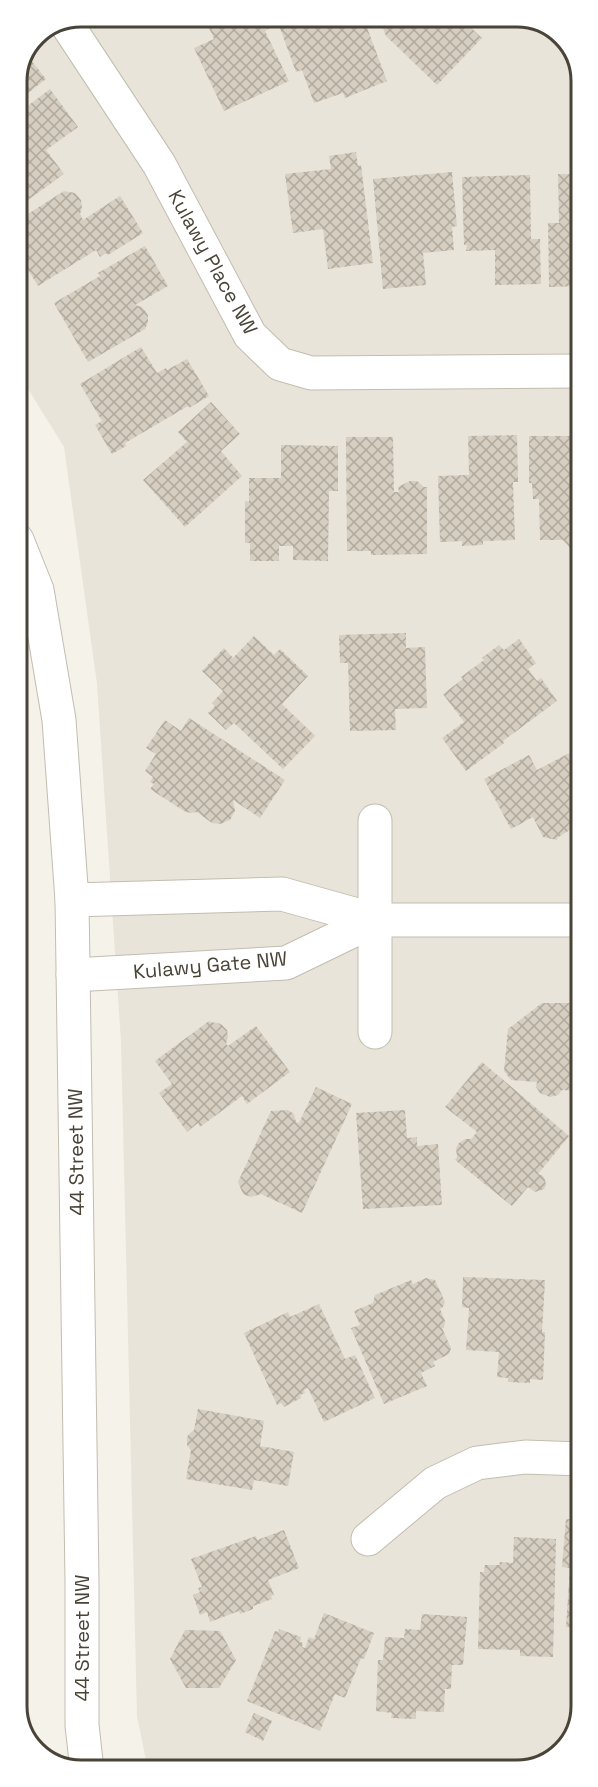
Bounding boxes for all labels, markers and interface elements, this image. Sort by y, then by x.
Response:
street label: Kulawy Place NW [162,185,264,339]
street label: Kulawy Gate NW [132,945,288,985]
street label: 44 Street NW [62,1088,90,1216]
street label: 44 Street NW [69,1574,95,1702]

